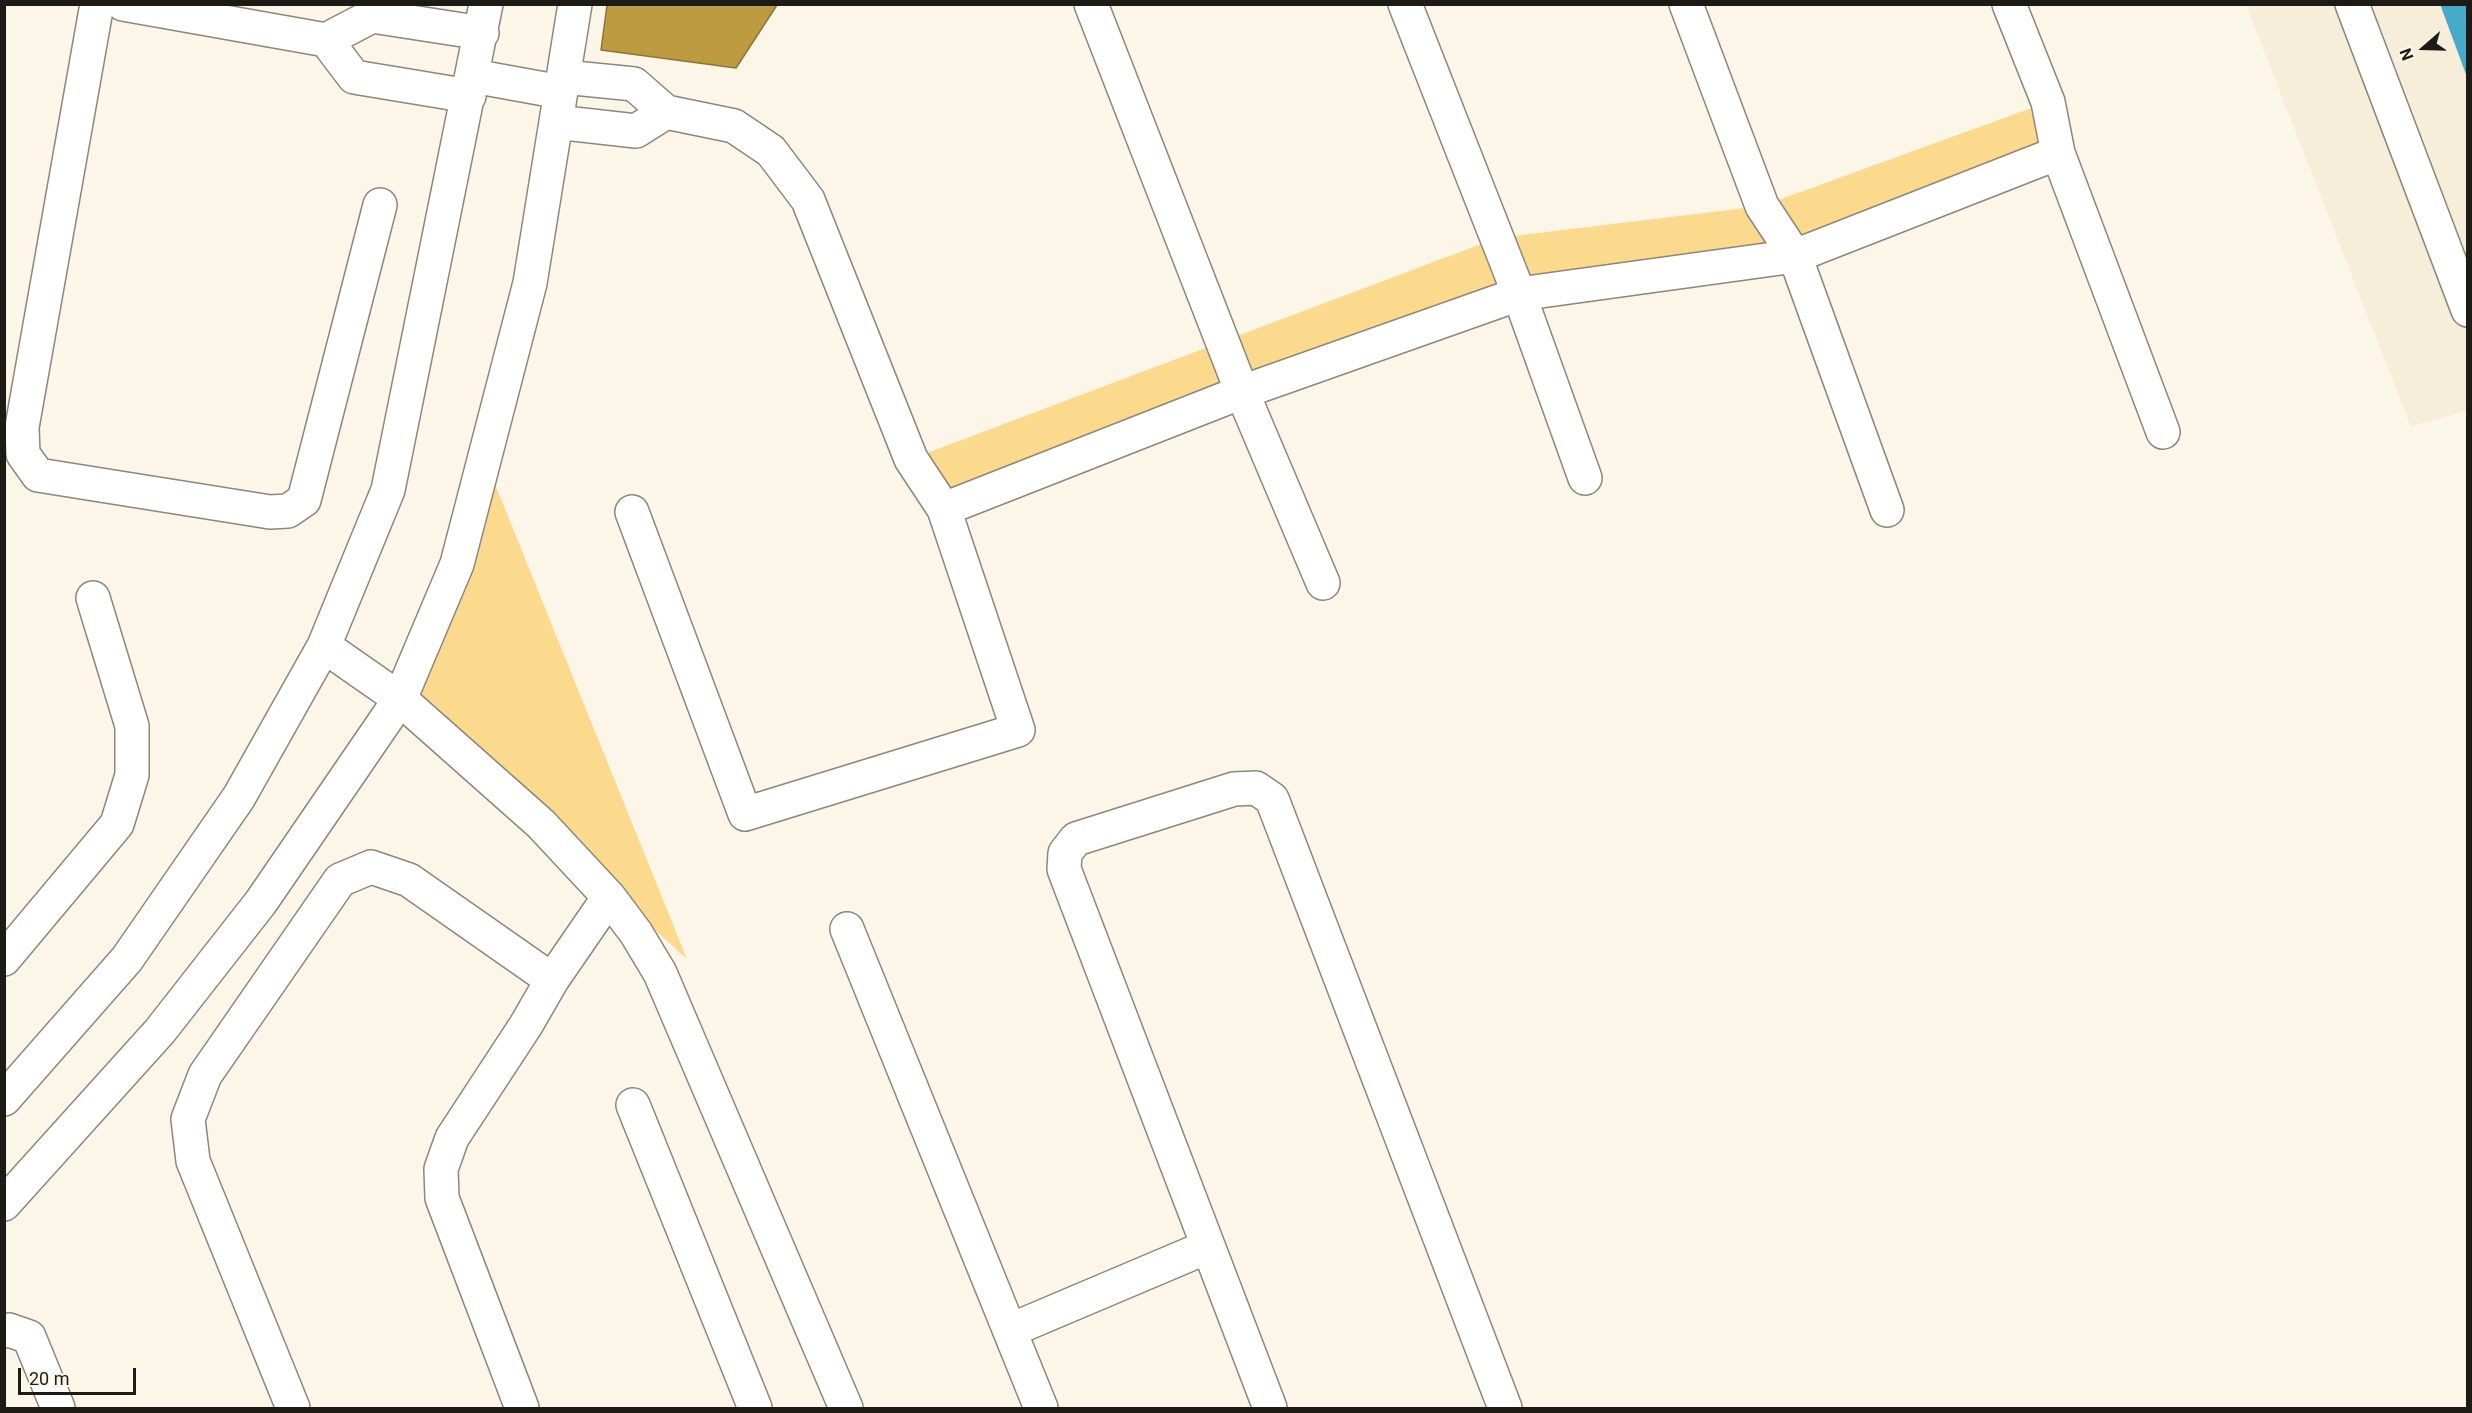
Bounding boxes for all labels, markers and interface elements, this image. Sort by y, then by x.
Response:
north arrow [2394,18,2454,78]
text: N [2396,46,2417,63]
scale bar [21,1356,140,1394]
text: 20 m [29,1368,69,1389]

